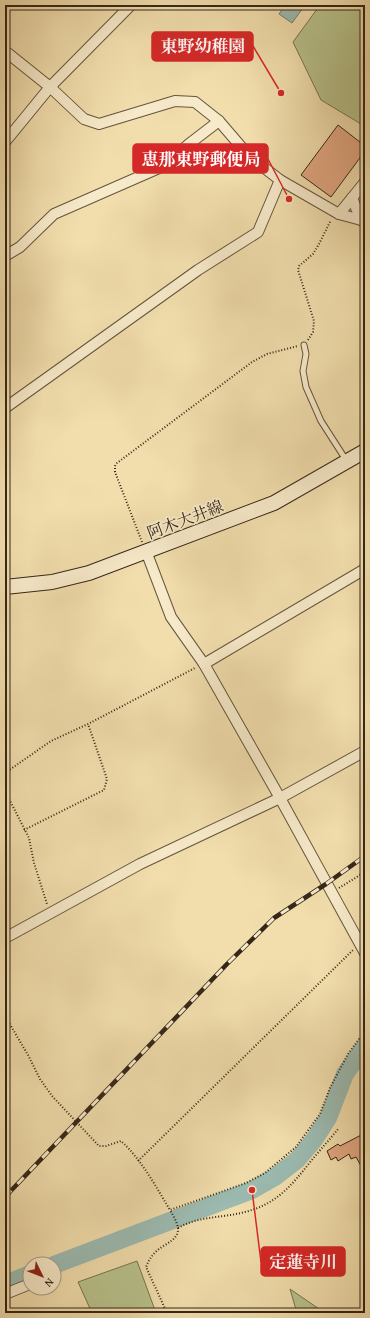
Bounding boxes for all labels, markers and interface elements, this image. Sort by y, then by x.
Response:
callout: 東野幼稚園 [152,32,253,61]
text: 東野幼稚園 [161,33,246,58]
callout: 恵那東野郵便局 [133,144,268,173]
text: 恵那東野郵便局 [142,146,261,171]
street label: 阿木大井線 [143,493,227,545]
callout: 定蓮寺川 [261,1247,345,1276]
text: 定蓮寺川 [269,1249,337,1274]
north arrow [22,1256,62,1296]
text: N [41,1275,58,1291]

